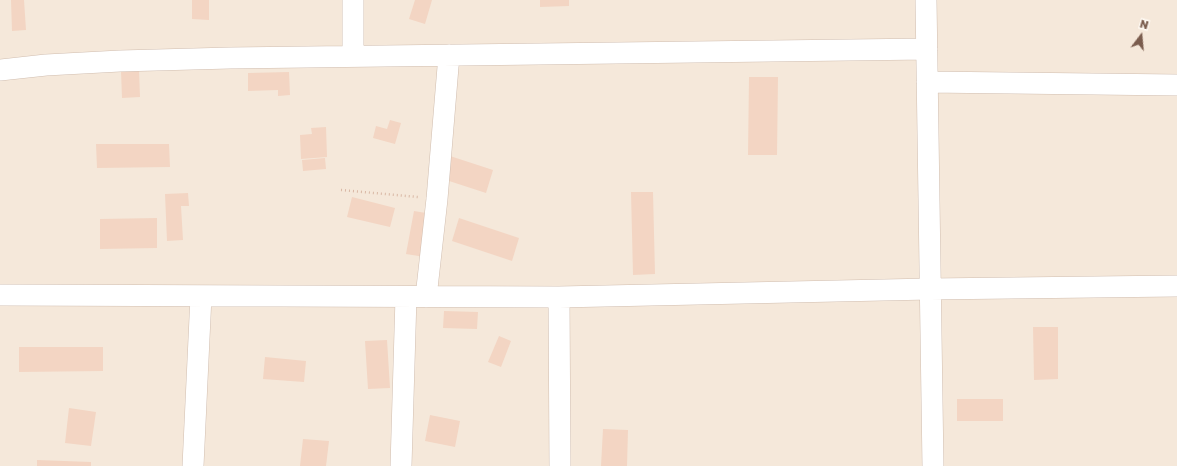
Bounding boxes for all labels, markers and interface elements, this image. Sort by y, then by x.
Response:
north arrow [1121,16,1161,56]
text: N [1139,17,1150,31]

